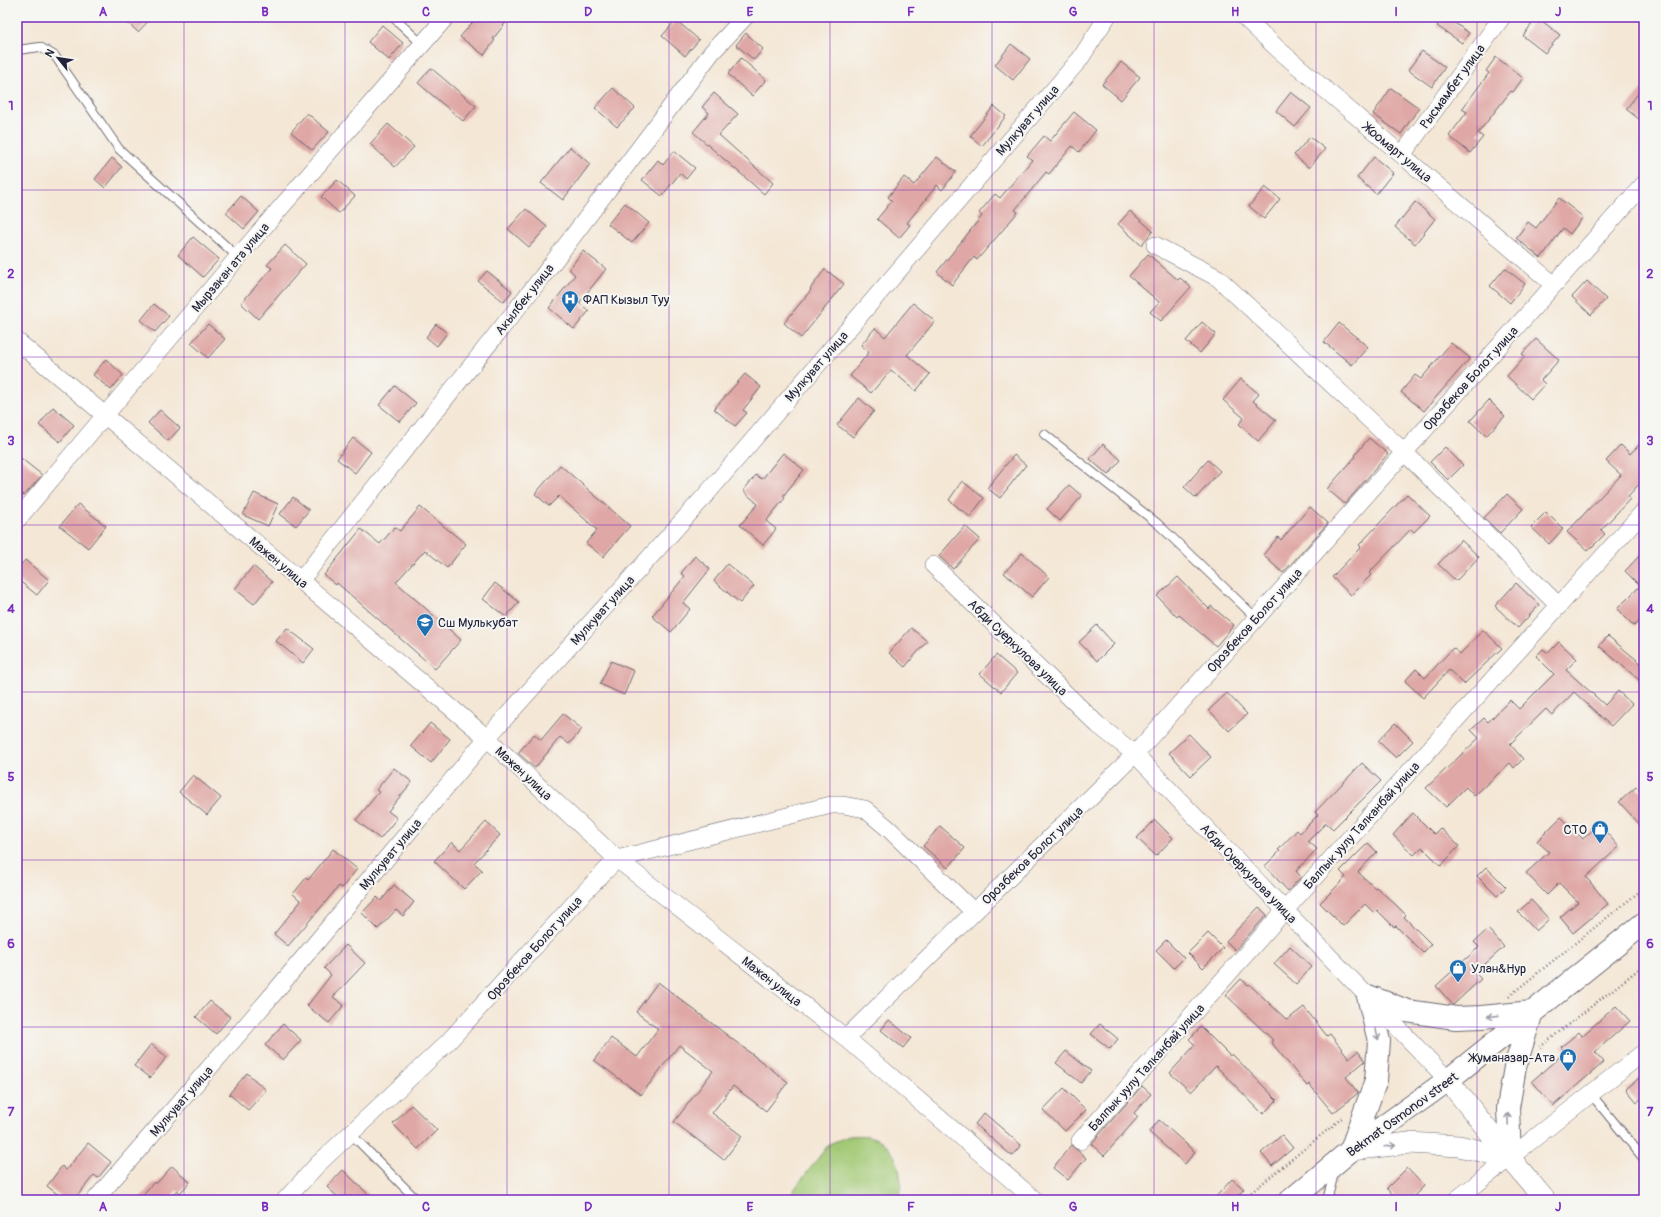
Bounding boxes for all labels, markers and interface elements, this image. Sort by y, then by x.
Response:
text: A [99,4,108,20]
text: B [261,4,269,20]
text: C [422,4,430,20]
text: D [584,4,592,20]
text: E [747,4,754,20]
text: F [907,4,915,20]
text: G [1069,4,1078,20]
text: H [1231,4,1239,20]
text: I [1394,4,1398,20]
text: J [1555,4,1561,20]
north arrow [38,38,78,78]
street label: Рысмамбет улица [1417,41,1489,132]
text: N [42,46,58,60]
street label: Мулкуват улица [993,82,1063,159]
text: 1 [8,98,14,114]
text: 1 [1647,98,1653,114]
street label: Жоомарт улица [1358,118,1435,186]
street label: Мырзакан ата улица [189,220,273,316]
street label: Акылбек улица [492,261,558,338]
text: 2 [7,266,15,282]
text: 2 [1646,266,1654,282]
hospital icon: ФАП Кызыл Туу [560,289,580,314]
place label: ФАП Кызыл Туу [583,292,670,308]
street label: Орозбеков Болот улица [1420,323,1522,434]
street label: Мулкуват улица [782,328,852,405]
text: 3 [7,433,15,449]
text: 3 [1646,433,1654,449]
street label: Мажен улица [246,534,311,592]
street label: Орозбеков Болот улица [1204,565,1306,676]
street label: Мулкуват улица [567,573,638,649]
street label: Абди Суеркулова улица [964,596,1070,699]
text: 4 [7,601,15,617]
text: 4 [1646,601,1654,617]
school or university icon: Сш Мулькубат [415,612,435,637]
place label: Сш Мулькубат [438,615,519,631]
street label: Мажен улица [492,743,555,804]
street label: Балпык уулу Талканбай улица [1300,759,1423,893]
text: 5 [7,769,15,785]
text: 5 [1646,769,1654,785]
street label: Орозбеков Болот улица [979,803,1087,908]
street label: Мулкуват улица [356,816,425,894]
shop icon: СТО [1590,819,1610,844]
street label: Абди Суеркулова улица [1197,821,1300,927]
place label: СТО [1564,822,1587,838]
street label: Орозбеков Болот улица [484,893,586,1004]
text: 6 [7,936,15,952]
text: 6 [1646,936,1654,952]
street label: Мажен улица [738,953,805,1010]
shop icon: Улан&Нур [1448,958,1468,983]
place label: Улан&Нур [1471,961,1526,977]
street label: Балпык уулу Талканбай улица [1085,1001,1208,1135]
one-way arrow [1487,1012,1500,1020]
one-way arrow [1374,1027,1382,1040]
shop icon: Жуманазар-Ата [1558,1047,1578,1072]
place label: Жуманазар-Ата [1468,1050,1555,1066]
street label: Мулкуват улица [147,1063,217,1140]
street label: Bekmat Osmonov street [1344,1069,1462,1161]
text: 7 [8,1104,15,1120]
text: 7 [1647,1104,1654,1120]
one-way arrow [1504,1113,1512,1126]
one-way arrow [1383,1142,1396,1150]
text: A [99,1199,108,1215]
text: B [261,1199,269,1215]
text: C [422,1199,430,1215]
text: D [584,1199,592,1215]
text: E [747,1199,754,1215]
text: F [907,1199,915,1215]
text: G [1069,1199,1078,1215]
text: H [1231,1199,1239,1215]
text: I [1394,1199,1398,1215]
text: J [1555,1199,1561,1215]

